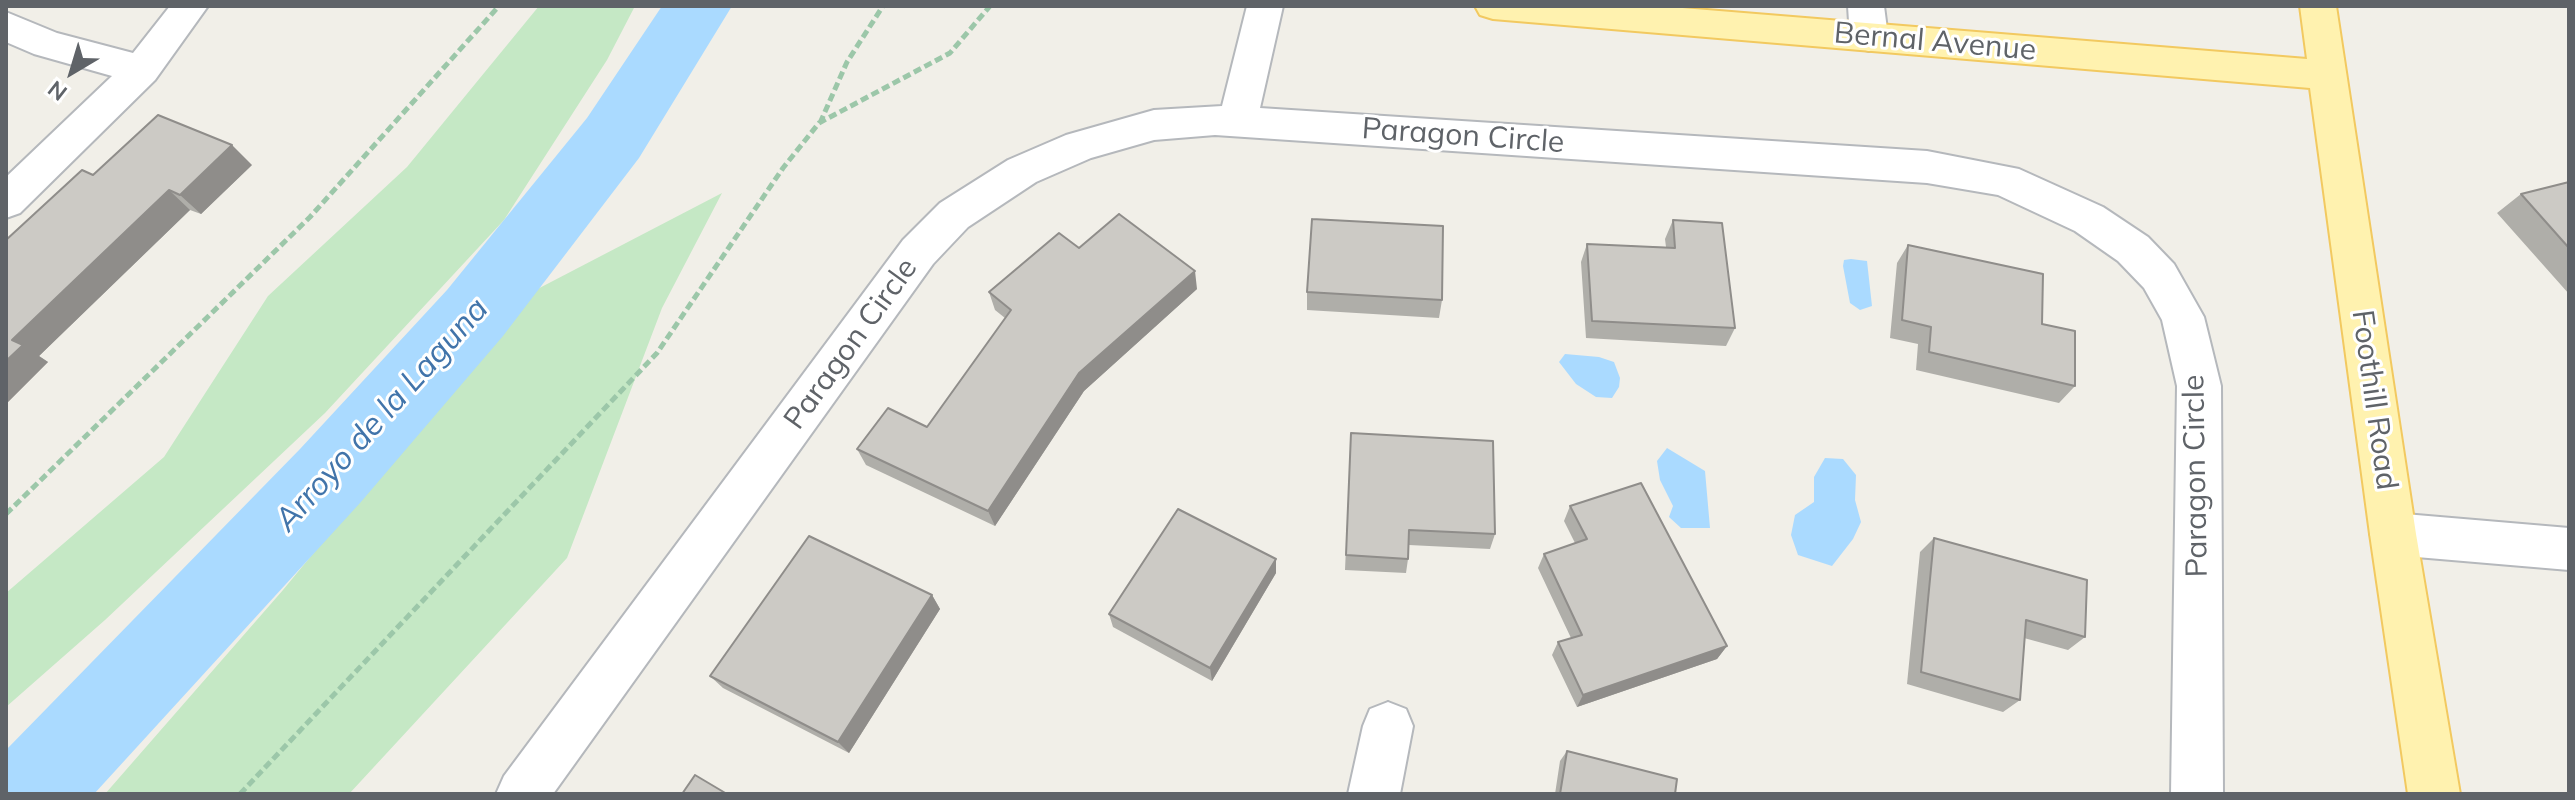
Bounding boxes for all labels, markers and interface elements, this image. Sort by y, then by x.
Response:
street label: Bernal Avenue [1832,15,2038,69]
north arrow [32,32,112,112]
text: N [42,75,72,107]
street label: Paragon Circle [1361,111,1565,161]
street label: Paragon Circle [777,251,925,437]
water label: Arroyo de la Laguna [267,291,497,539]
street label: Foothill Road [2344,308,2404,492]
street label: Paragon Circle [2176,374,2216,578]

